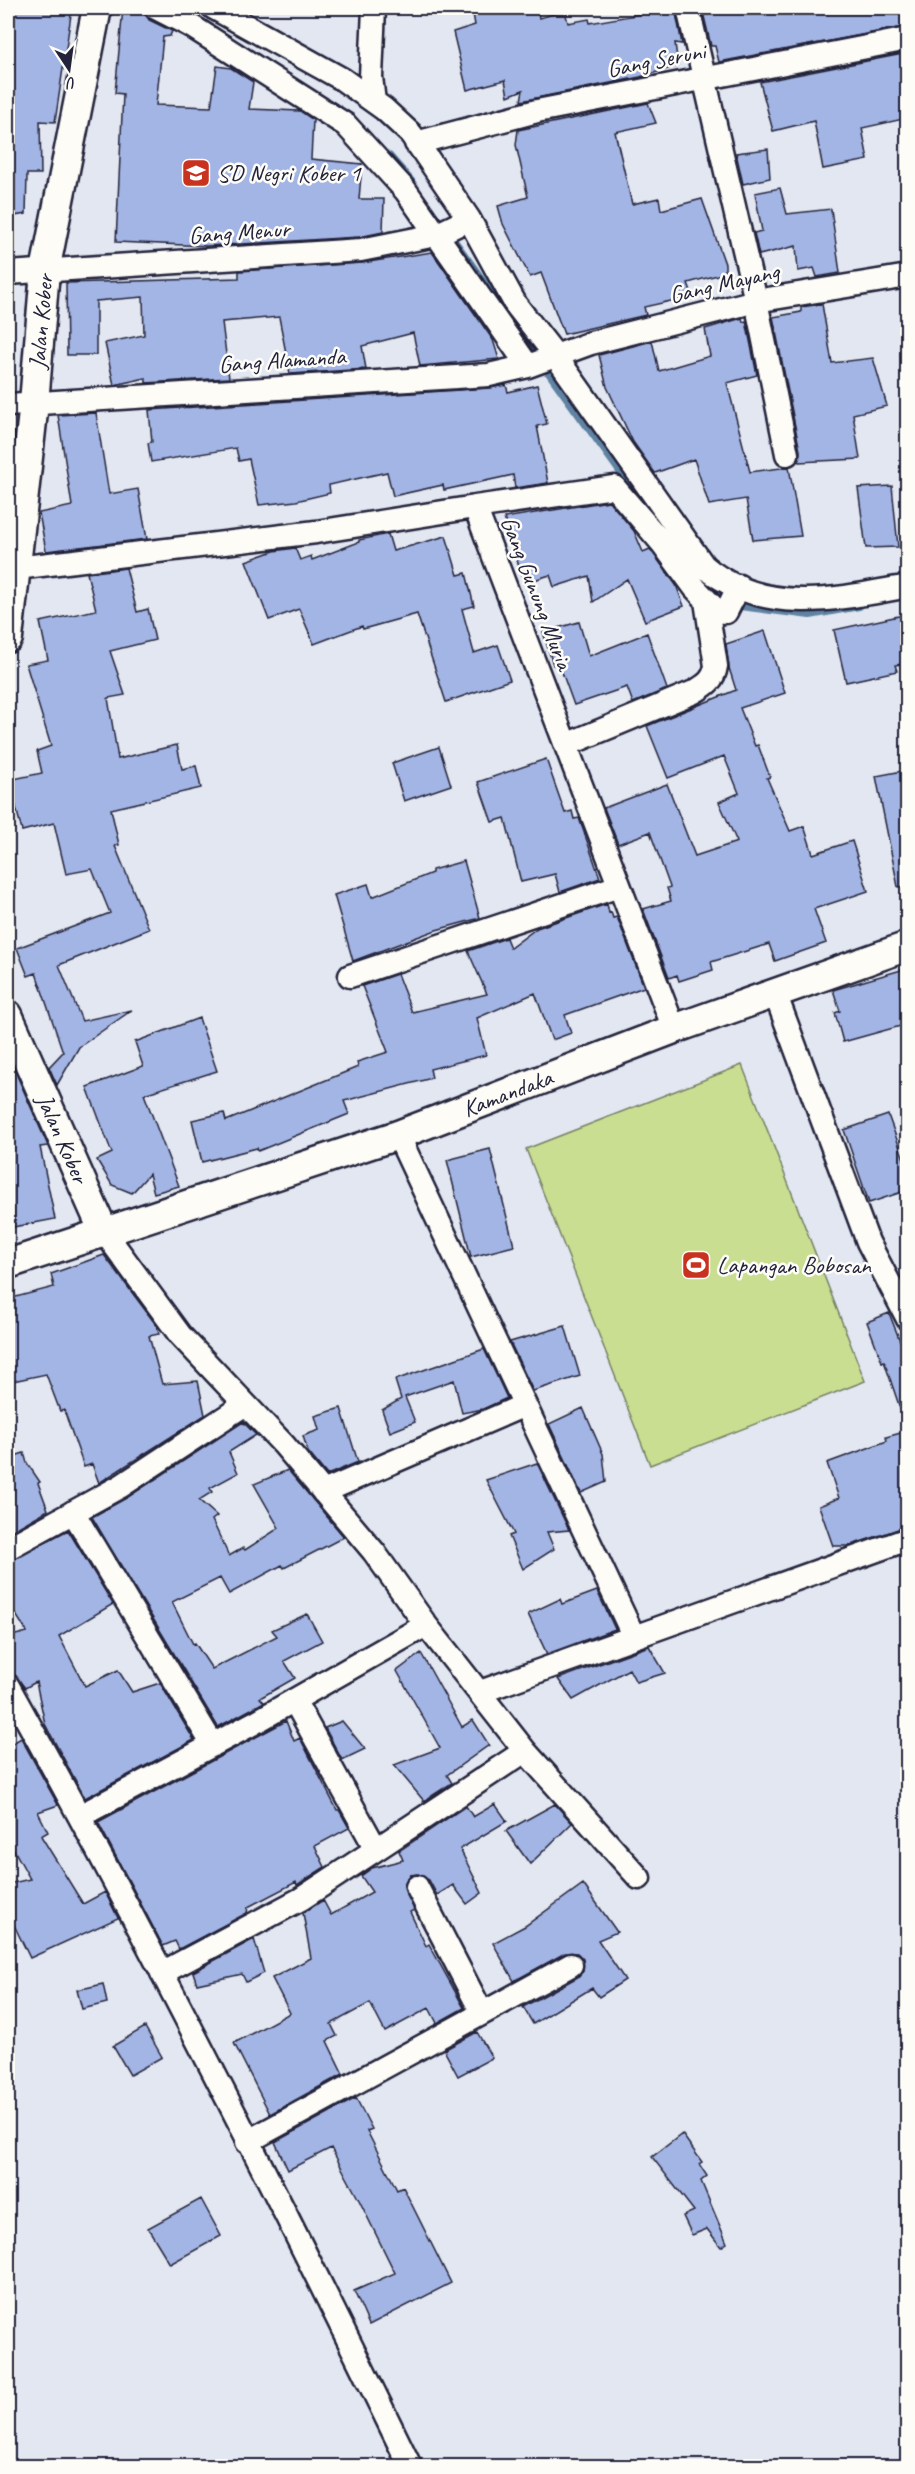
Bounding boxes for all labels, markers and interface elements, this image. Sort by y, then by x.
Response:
street label: Gang Seruni [604,35,710,84]
north arrow [39,39,99,99]
text: U [63,72,78,94]
school or university icon: SD Negri Kober 1 [180,157,212,189]
place label: SD Negri Kober 1 [217,158,362,188]
street label: Gang Menur [188,213,293,250]
street label: Gang Mayang [666,255,784,310]
street label: Jalan Kober [22,271,60,371]
street label: Gang Alamanda [218,341,348,379]
street label: Gang Gunung Muria [494,512,581,676]
street label: Kamandaka [458,1062,558,1124]
street label: Jalan Kober [29,1088,96,1190]
sports icon: Lapangan Bobosan [680,1249,712,1281]
place label: Lapangan Bobosan [717,1250,872,1280]

